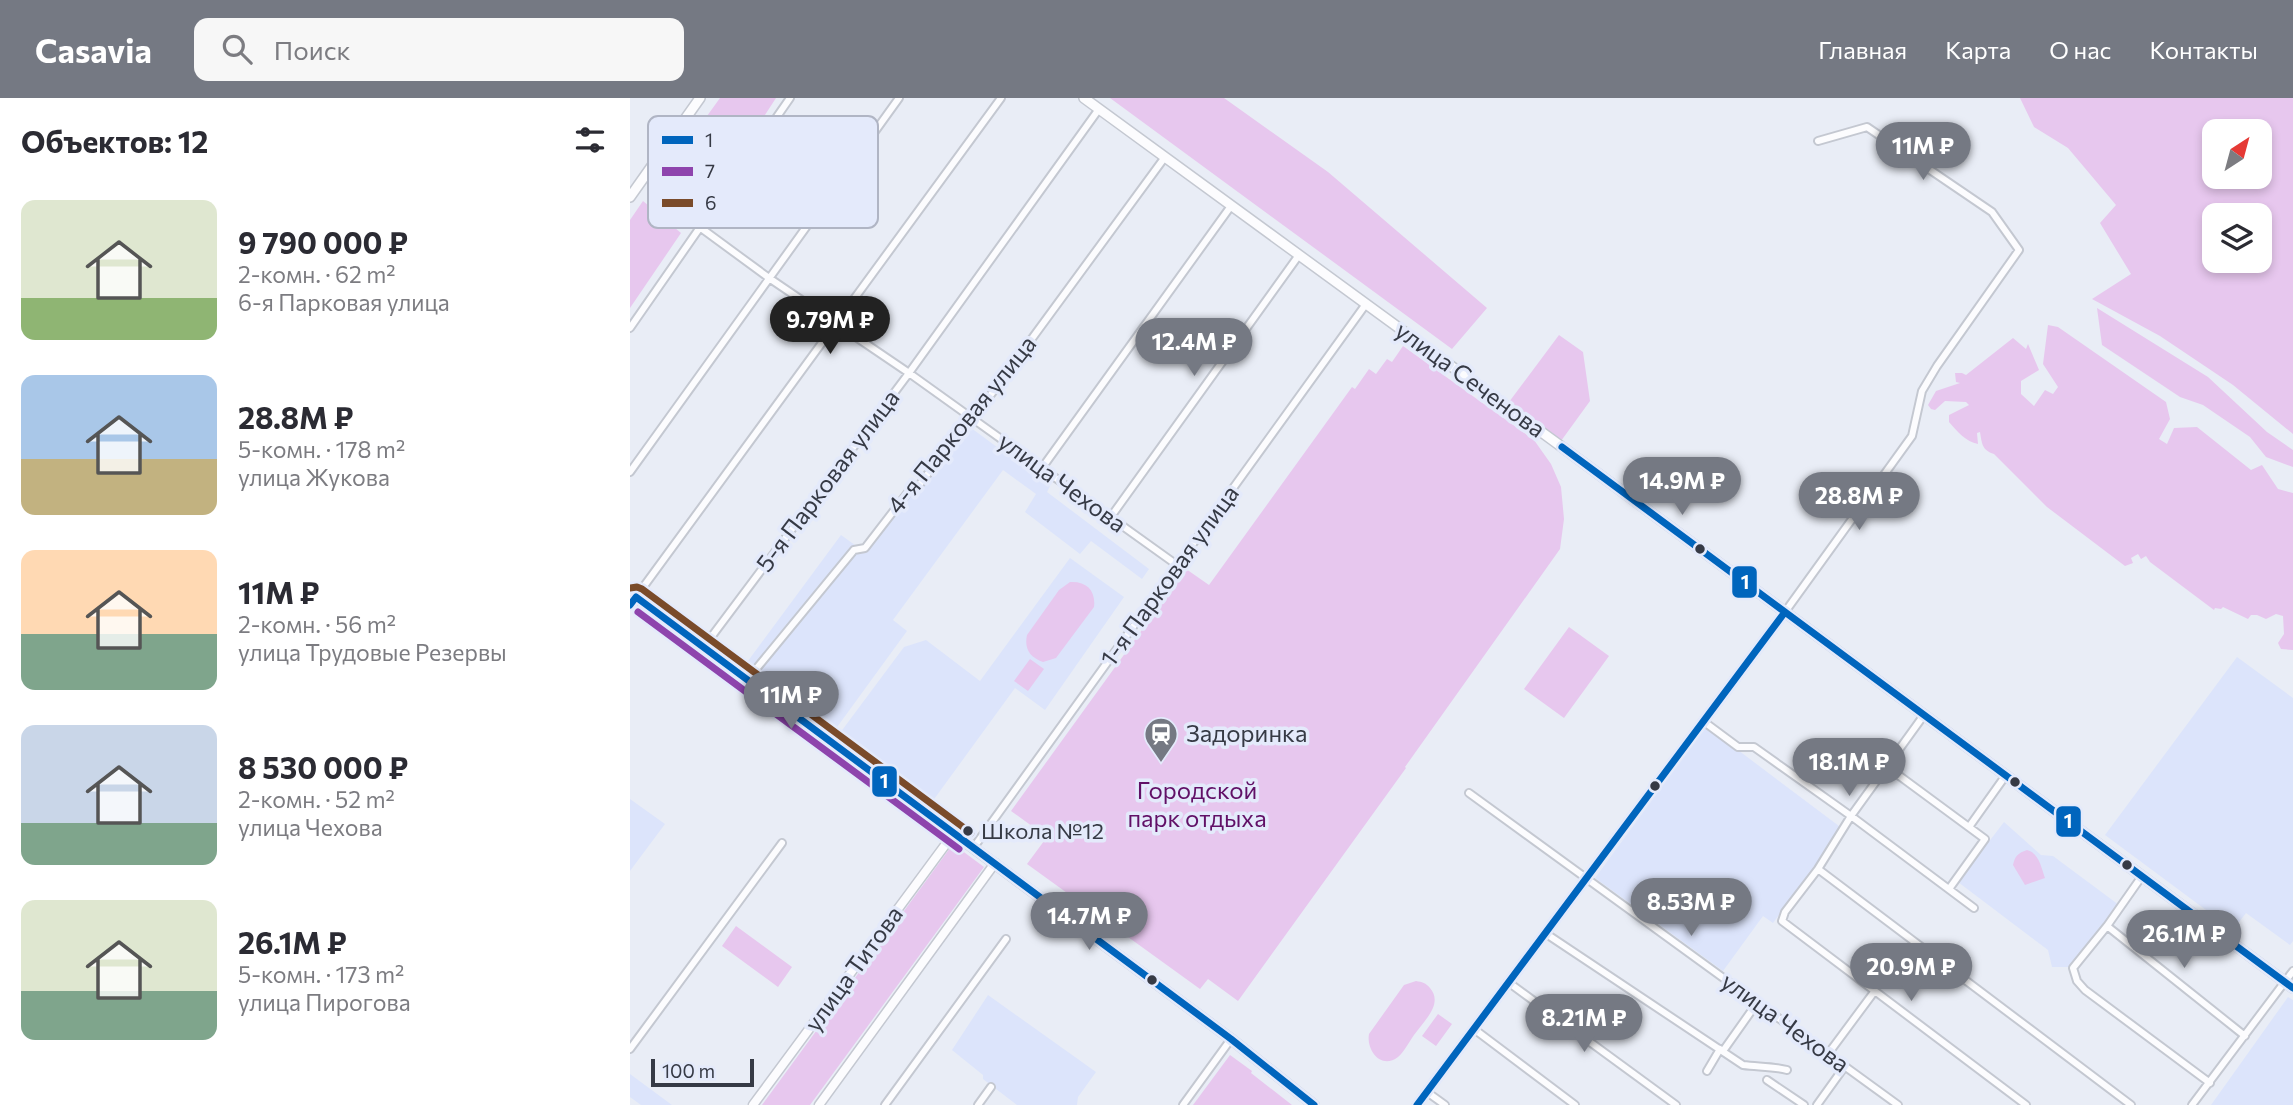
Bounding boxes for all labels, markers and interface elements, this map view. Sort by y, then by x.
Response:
search box [194,18,684,81]
text: Casavia [35,29,152,70]
icon: search [218,30,256,68]
text: Поиск [274,34,350,65]
text: Главная [1818,35,1907,64]
text: Карта [1945,35,2011,64]
text: О нас [2049,35,2111,64]
text: Контакты [2149,35,2258,64]
legend [648,116,878,228]
north arrow [2202,119,2272,189]
map controls [2202,119,2272,273]
icon: filters [571,121,609,159]
text: Объектов: 12 [21,122,208,159]
pin: 11M ₽ [1874,122,1972,182]
text: 1 [705,128,713,151]
text: 11M ₽ [1892,131,1954,159]
text: 7 [705,159,715,182]
text: 6 [705,191,717,214]
button: layers [2202,203,2272,273]
text: 9 790 000 ₽ [238,223,408,260]
icon: home [77,228,161,312]
text: 2-комн. · 62 m² [238,260,395,288]
text: 6-я Парковая улица [238,288,450,316]
pin: 9.79M ₽ [765,296,895,356]
text: 9.79M ₽ [786,305,874,333]
street label: улица Сеченова [1390,315,1551,443]
pin: 12.4M ₽ [1129,318,1259,378]
text: 12.4M ₽ [1151,327,1237,355]
street label: 4-я Парковая улица [880,329,1042,519]
street label: 5-я Парковая улица [749,383,905,577]
text: 28.8M ₽ [238,398,354,435]
icon: home [77,403,161,487]
street label: улица Чехова [993,426,1132,538]
text: 5-комн. · 178 m² [238,435,405,463]
pin: 14.9M ₽ [1617,458,1747,517]
text: улица Жукова [238,463,390,491]
text: 14.9M ₽ [1639,466,1725,494]
pin: 28.8M ₽ [1794,472,1924,532]
street label: 1-я Парковая улица [1093,479,1244,671]
text: 28.8M ₽ [1815,481,1903,509]
unlabelled marker [1693,542,1707,556]
line badge: 1 [1731,565,1758,599]
text: 1 [1741,570,1749,593]
text: 11M ₽ [238,573,320,610]
icon: home [77,578,161,662]
text: 2-комн. · 56 m² [238,610,396,638]
text: улица Трудовые Резервы [238,638,507,666]
pin: 11M ₽ [742,672,840,731]
text: 11M ₽ [760,680,822,708]
station icon: Задоринка [1142,715,1180,764]
place label: Задоринка [1186,718,1307,747]
pin: 18.1M ₽ [1784,738,1914,798]
text: 18.1M ₽ [1809,747,1889,775]
text: 8 530 000 ₽ [238,748,408,785]
icon: home [77,753,161,837]
line badge: 1 [871,765,898,798]
text: 1 [880,769,888,792]
park label: Городской парк отдыха [1127,775,1267,832]
unlabelled marker [2008,775,2022,789]
unlabelled marker [1648,779,1662,793]
text: 2-комн. · 52 m² [238,785,395,813]
line badge: 1 [2055,805,2082,838]
text: 1 [2064,809,2072,832]
text: улица Чехова [238,813,383,841]
place label: Школа №12 [981,817,1104,844]
marker: Школа №12 [961,824,975,838]
unlabelled marker [2120,858,2134,872]
pin: 8.53M ₽ [1626,878,1756,938]
text: 8.53M ₽ [1647,887,1735,915]
pin: 14.7M ₽ [1024,892,1154,952]
street label: улица Титова [798,900,908,1037]
text: 14.7M ₽ [1047,901,1131,929]
pin: 26.1M ₽ [2119,910,2249,970]
text: 26.1M ₽ [2142,919,2226,947]
text: 26.1M ₽ [238,923,347,960]
icon: home [77,928,161,1012]
pin: 20.9M ₽ [1846,944,1976,1003]
text: 20.9M ₽ [1866,952,1956,980]
text: 5-комн. · 173 m² [238,960,404,988]
street label: улица Чехова [1716,966,1855,1078]
unlabelled marker [1145,973,1159,987]
text: улица Пирогова [238,988,411,1016]
pin: 8.21M ₽ [1519,995,1649,1054]
text: 8.21M ₽ [1541,1003,1627,1031]
scale bar [651,1056,754,1088]
text: 100 m [662,1059,715,1082]

